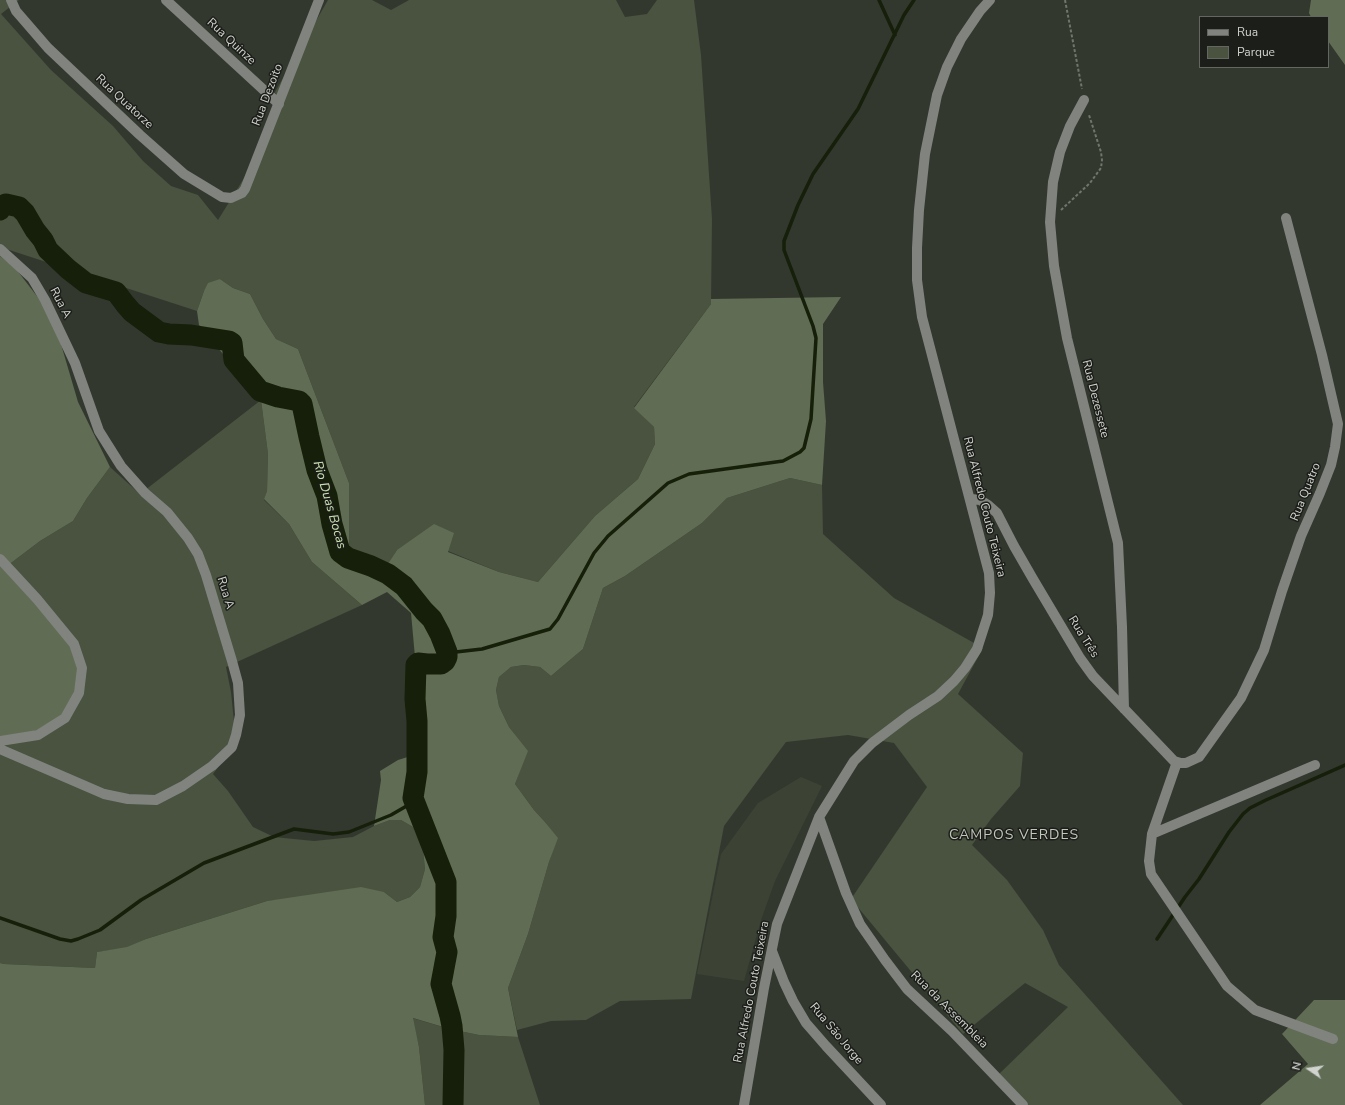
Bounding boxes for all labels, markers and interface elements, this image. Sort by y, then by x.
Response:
street label: Rua Quinze [204,16,258,68]
legend [1199,16,1329,68]
text: Rua [1237,24,1258,40]
text: Parque [1237,44,1275,60]
street label: Rua Dezoito [250,62,286,128]
street label: Rua Quatorze [92,72,156,132]
street label: Rua A [46,285,74,321]
street label: Rua Dezessete [1078,359,1112,439]
street label: Rua Alfredo Couto Teixeira [960,435,1008,579]
water label: Rio Duas Bocas [309,459,349,551]
street label: Rua Quatro [1288,461,1324,523]
street label: Rua A [213,575,237,611]
street label: Rua Três [1064,613,1102,661]
district label: CAMPOS VERDES [949,828,1079,844]
street label: Rua Alfredo Couto Teixeira [731,920,773,1064]
street label: Rua da Assembleia [907,968,991,1052]
street label: Rua São Jorge [806,1000,866,1068]
north arrow [1289,1049,1329,1089]
text: N [1289,1060,1305,1072]

